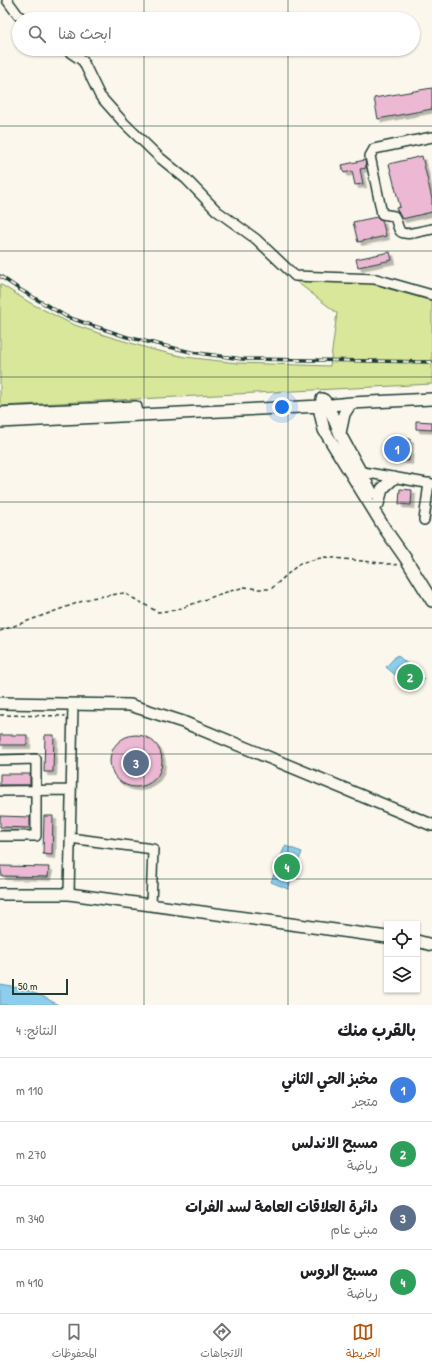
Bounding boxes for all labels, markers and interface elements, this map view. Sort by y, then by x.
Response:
search box [12,12,420,56]
icon: search [26,23,48,45]
text: ابحث هنا [58,23,112,44]
your location [272,397,292,417]
pin: 1 [384,434,410,464]
pin: 2 [397,662,423,692]
pin: 3 [123,748,149,778]
pin: 4 [274,852,300,882]
map controls [384,921,420,993]
button: locate [384,921,420,957]
button: layers [384,957,420,993]
scale bar [12,977,68,996]
text: 50 m [18,979,38,993]
text: بالقرب منك [338,1018,416,1041]
text: النتائج: 4 [16,1021,57,1039]
text: مخبز الحي الثاني [282,1068,378,1089]
text: 110 m [16,1081,43,1099]
text: 1 [401,1081,405,1099]
text: متجر [353,1092,378,1110]
text: مسبح الاندلس [292,1132,378,1153]
text: 270 m [16,1145,46,1163]
text: 2 [400,1145,406,1163]
text: رياضة [347,1156,378,1174]
text: دائرة العلاقات العامة لسد الفرات [185,1196,378,1217]
text: 340 m [16,1209,44,1227]
text: 3 [400,1209,406,1227]
text: مبنى عام [330,1220,378,1238]
text: مسبح الروس [300,1260,378,1281]
text: 410 m [16,1273,43,1291]
text: 4 [401,1273,405,1291]
text: رياضة [347,1284,378,1302]
tab: المحفوظات [52,1321,97,1363]
tab: الاتجاهات [200,1321,243,1363]
tab: الخريطة [346,1321,380,1363]

